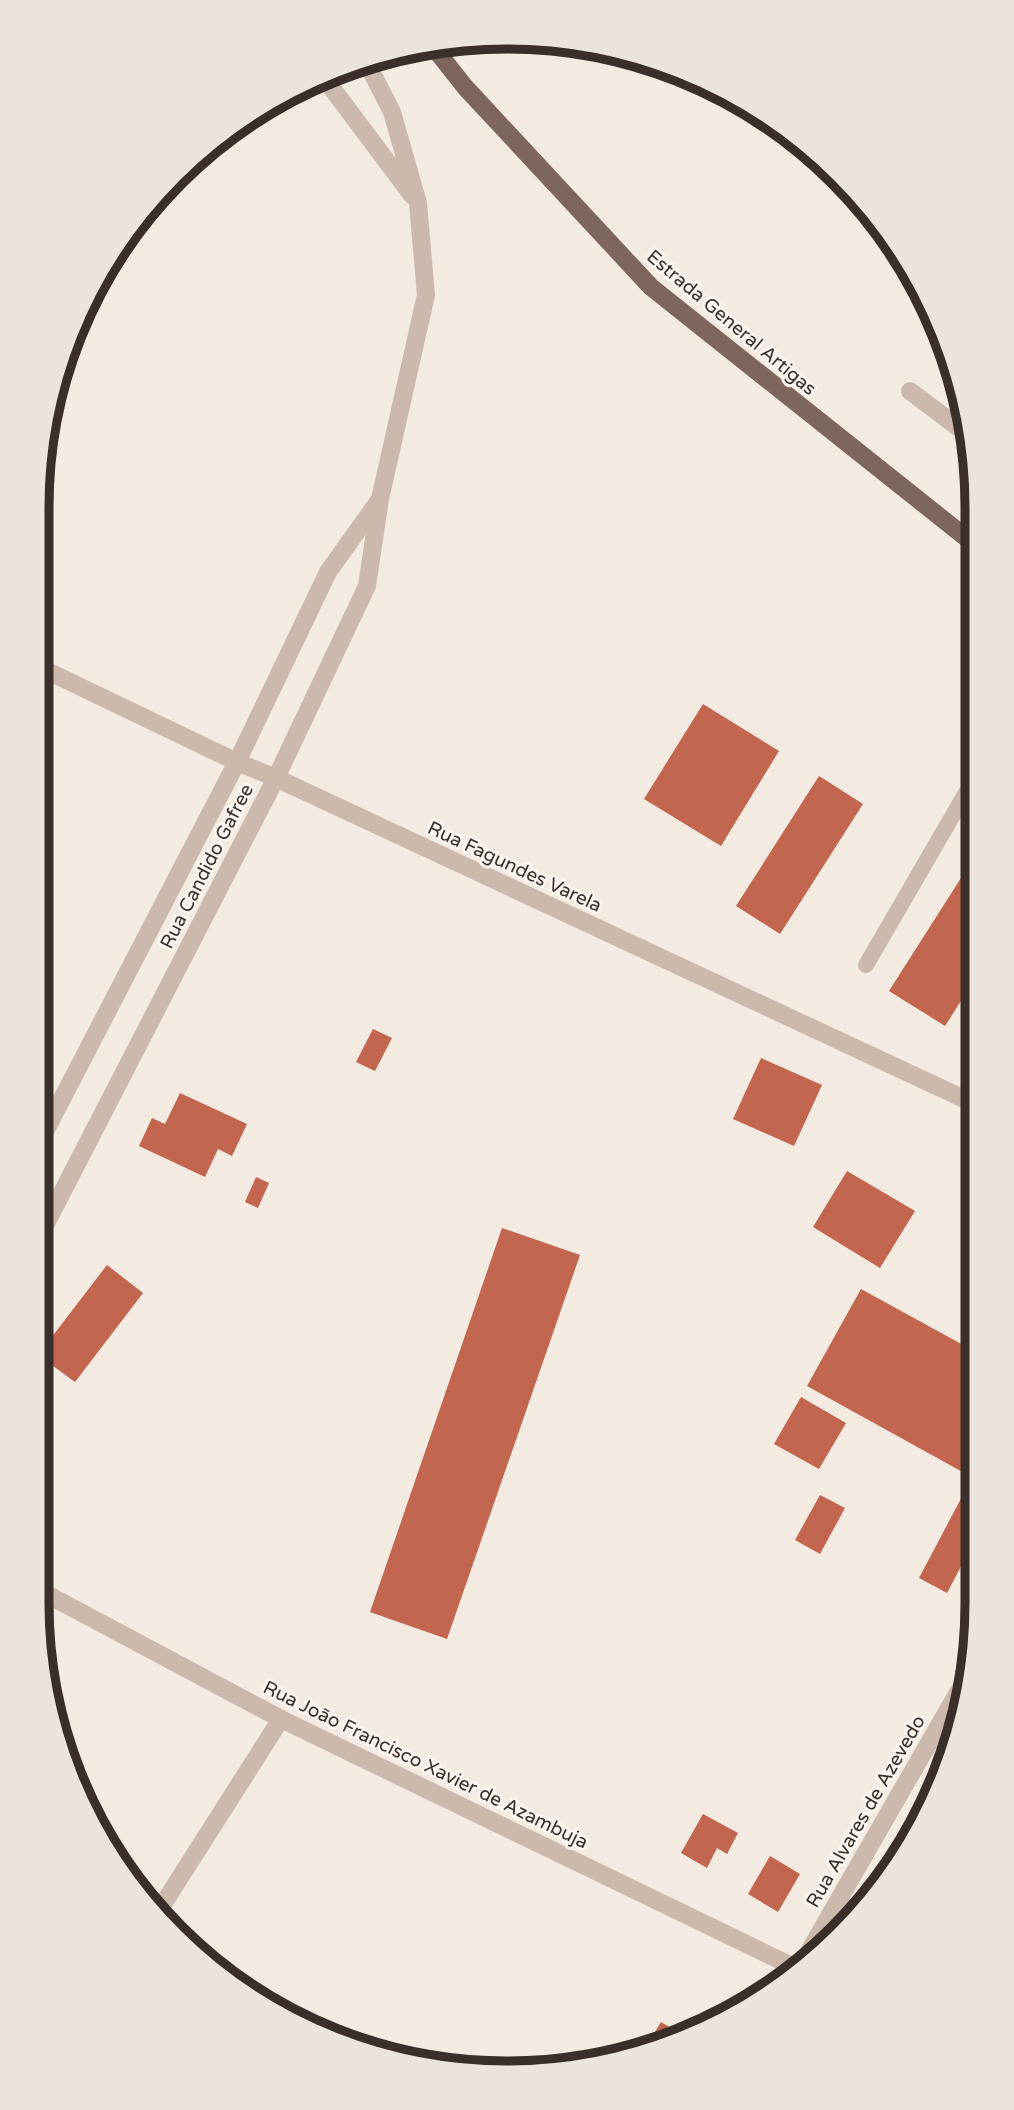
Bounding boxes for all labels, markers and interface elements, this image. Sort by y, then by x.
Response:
street label: Estrada General Artigas [642,246,820,400]
street label: Rua Candido Gafree [156,780,258,953]
street label: Rua Fagundes Varela [424,817,605,917]
street label: Rua João Francisco Xavier de Azambuja [260,1676,592,1853]
street label: Rua Alvares de Azevedo [802,1712,930,1911]

